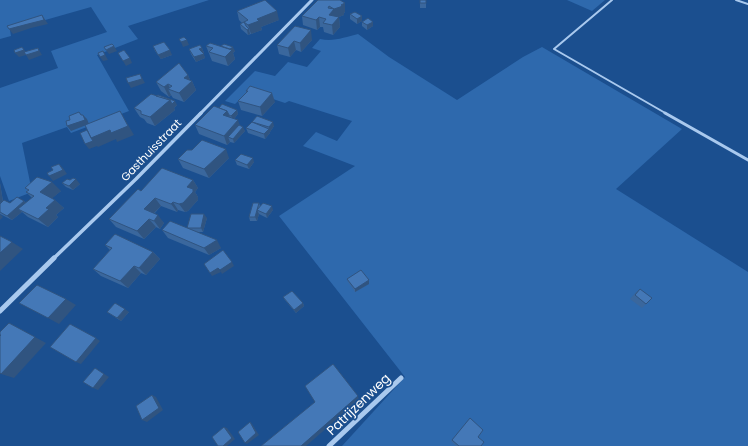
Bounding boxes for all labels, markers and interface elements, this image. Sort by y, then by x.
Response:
street label: Gasthuisstraat [117,115,185,185]
street label: Patrijzenweg [322,369,394,440]

